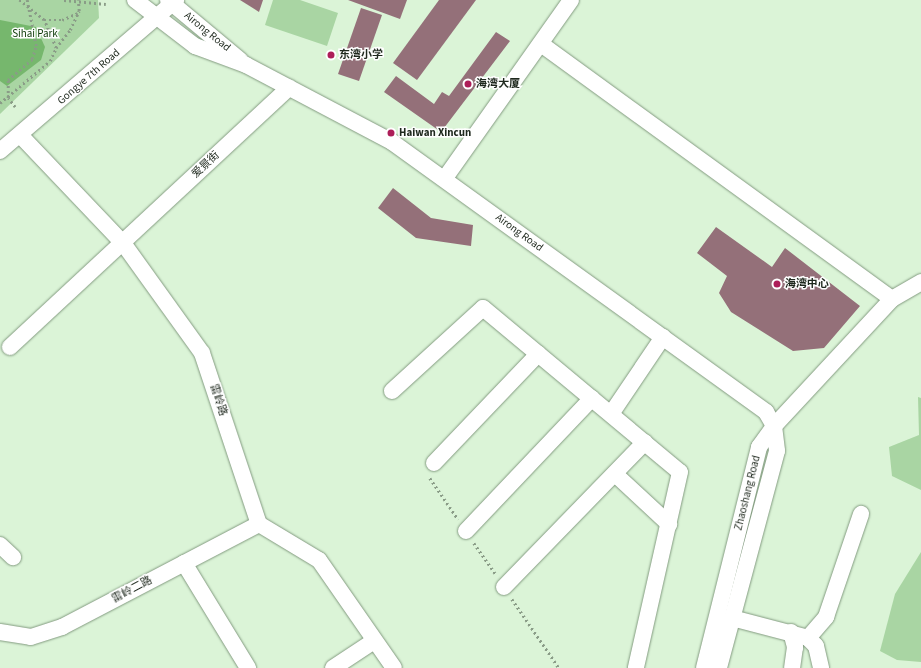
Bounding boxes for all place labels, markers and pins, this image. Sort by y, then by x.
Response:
place label: 东湾小学 [339,48,383,62]
marker: 东湾小学 [326,50,336,60]
place label: 海湾大厦 [476,77,520,91]
marker: 海湾大厦 [463,79,473,89]
place label: Haiwan Xincun [399,126,471,140]
marker: Haiwan Xincun [386,128,396,138]
place label: 海湾中心 [785,277,829,291]
marker: 海湾中心 [772,279,782,289]

